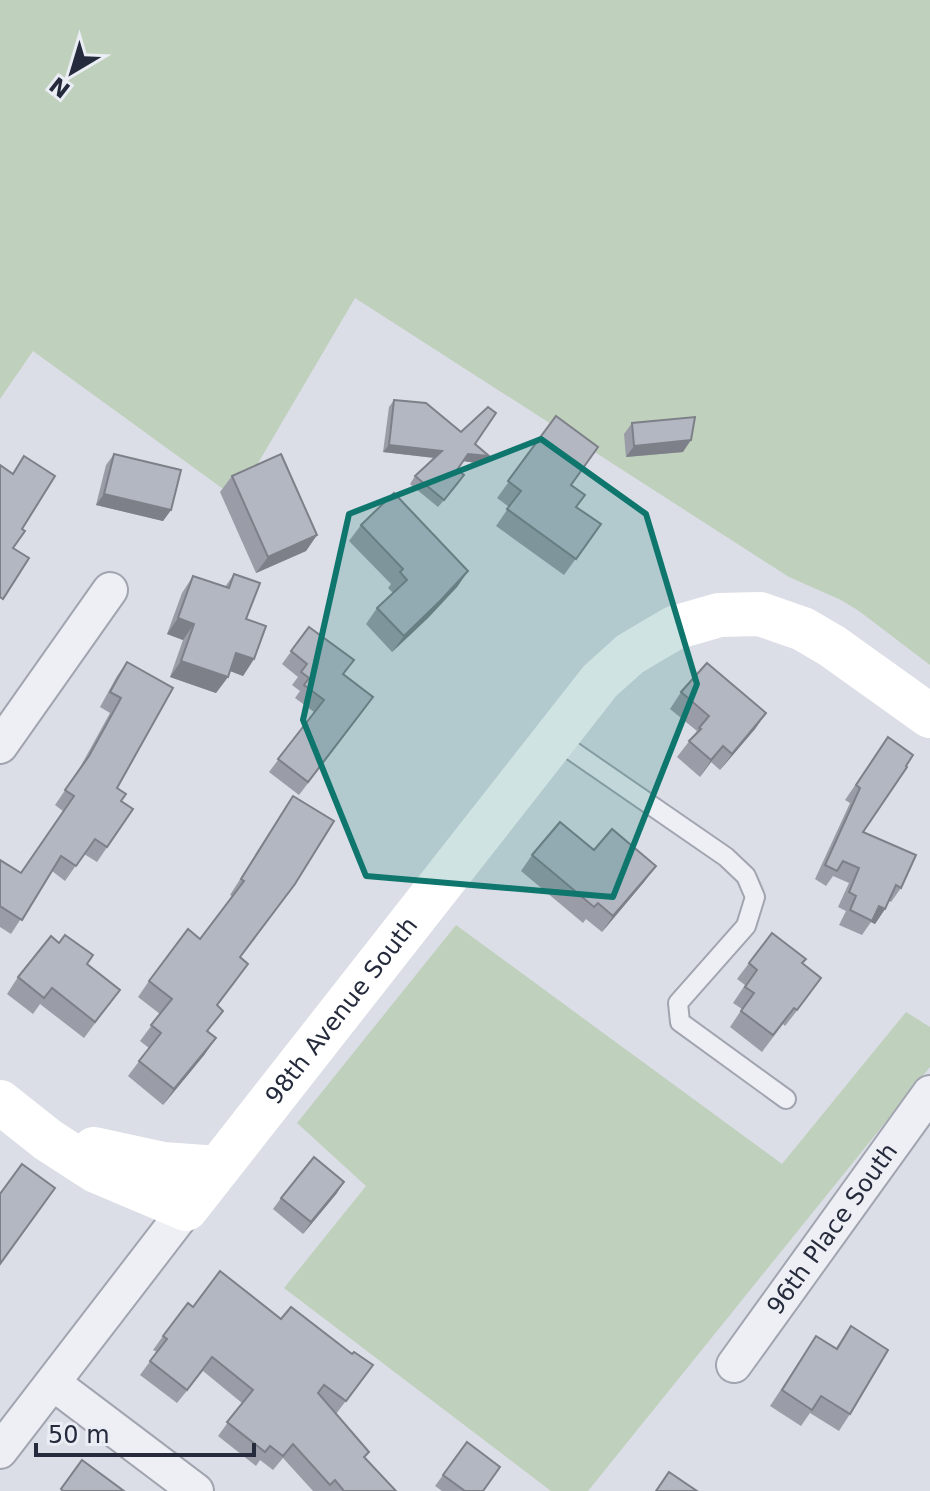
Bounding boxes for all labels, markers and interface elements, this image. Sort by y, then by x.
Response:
north arrow [32,32,112,112]
text: N [45,72,75,103]
street label: 98th Avenue South [260,912,423,1110]
street label: 96th Place South [761,1138,903,1320]
scale bar [36,1407,254,1457]
text: 50 m [48,1421,110,1449]

